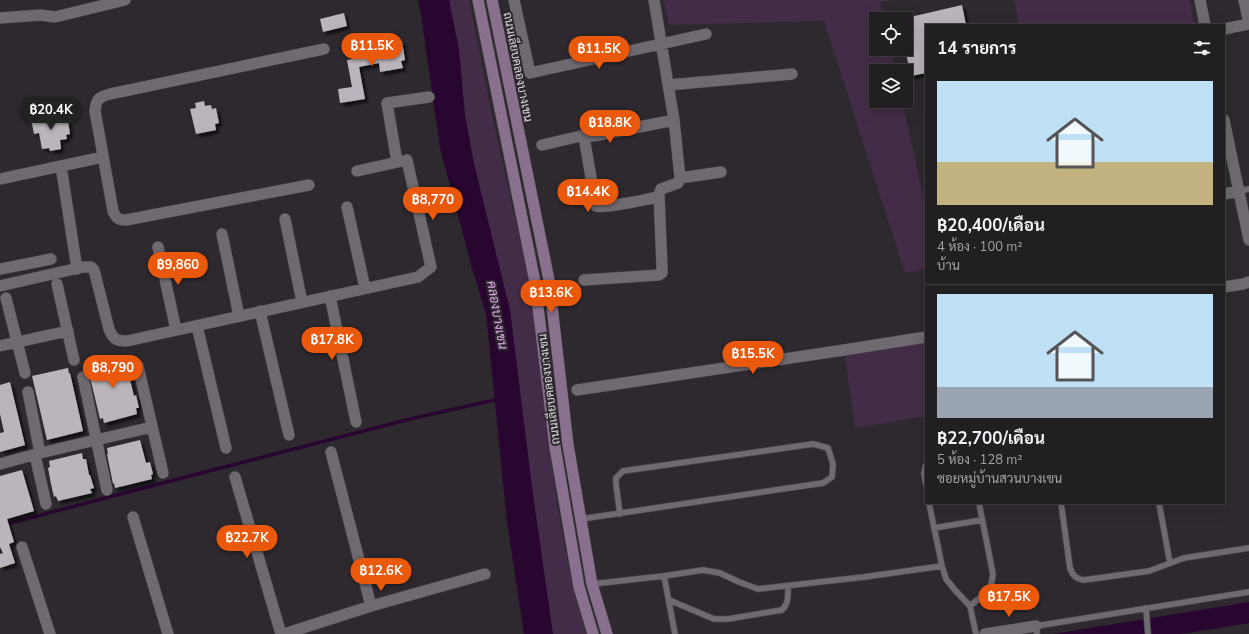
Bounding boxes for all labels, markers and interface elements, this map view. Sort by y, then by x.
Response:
street label: ถนนเลียบคลองบางเขน [499,11,537,124]
map controls [869,12,913,108]
button: locate [869,12,913,56]
pin: ฿11.5K [339,33,405,67]
pin: ฿11.5K [566,36,632,70]
text: ฿11.5K [350,37,394,55]
text: 14 รายการ [937,37,1016,60]
icon: filters [1191,37,1213,59]
text: ฿11.5K [577,40,621,58]
button: layers [869,64,913,108]
pin: ฿20.4K [18,97,84,131]
text: ฿20.4K [29,101,73,119]
icon: home [1039,107,1111,179]
pin: ฿18.8K [577,110,643,144]
text: ฿18.8K [588,114,632,132]
pin: ฿14.4K [555,179,621,213]
text: ฿14.4K [566,183,610,201]
pin: ฿8,770 [400,187,466,221]
text: ฿8,770 [412,191,454,209]
text: ฿20,400/เดือน [937,214,1045,237]
text: 4 ห้อง · 100 m² [937,238,1022,256]
pin: ฿9,860 [145,252,211,286]
text: ฿9,860 [157,256,199,274]
text: บ้าน [937,257,960,275]
water label: คลองบางเขน [482,279,512,352]
pin: ฿13.6K [518,280,584,314]
text: ฿13.6K [529,284,573,302]
icon: home [1039,320,1111,392]
pin: ฿17.8K [299,327,365,361]
text: ฿17.8K [310,331,354,349]
street label: ถนนเลียบคลองบางเขน [534,332,564,445]
pin: ฿15.5K [720,341,786,375]
text: ฿15.5K [731,345,775,363]
pin: ฿8,790 [80,355,146,389]
text: ฿8,790 [92,359,134,377]
text: ฿22,700/เดือน [937,427,1045,450]
text: 5 ห้อง · 128 m² [937,451,1022,469]
text: ซอยหมู่บ้านสวนบางเขน [937,470,1062,488]
pin: ฿22.7K [214,525,280,559]
text: ฿22.7K [225,529,269,547]
pin: ฿12.6K [348,558,414,592]
text: ฿12.6K [359,562,403,580]
pin: ฿17.5K [976,584,1042,618]
text: ฿17.5K [987,588,1031,606]

